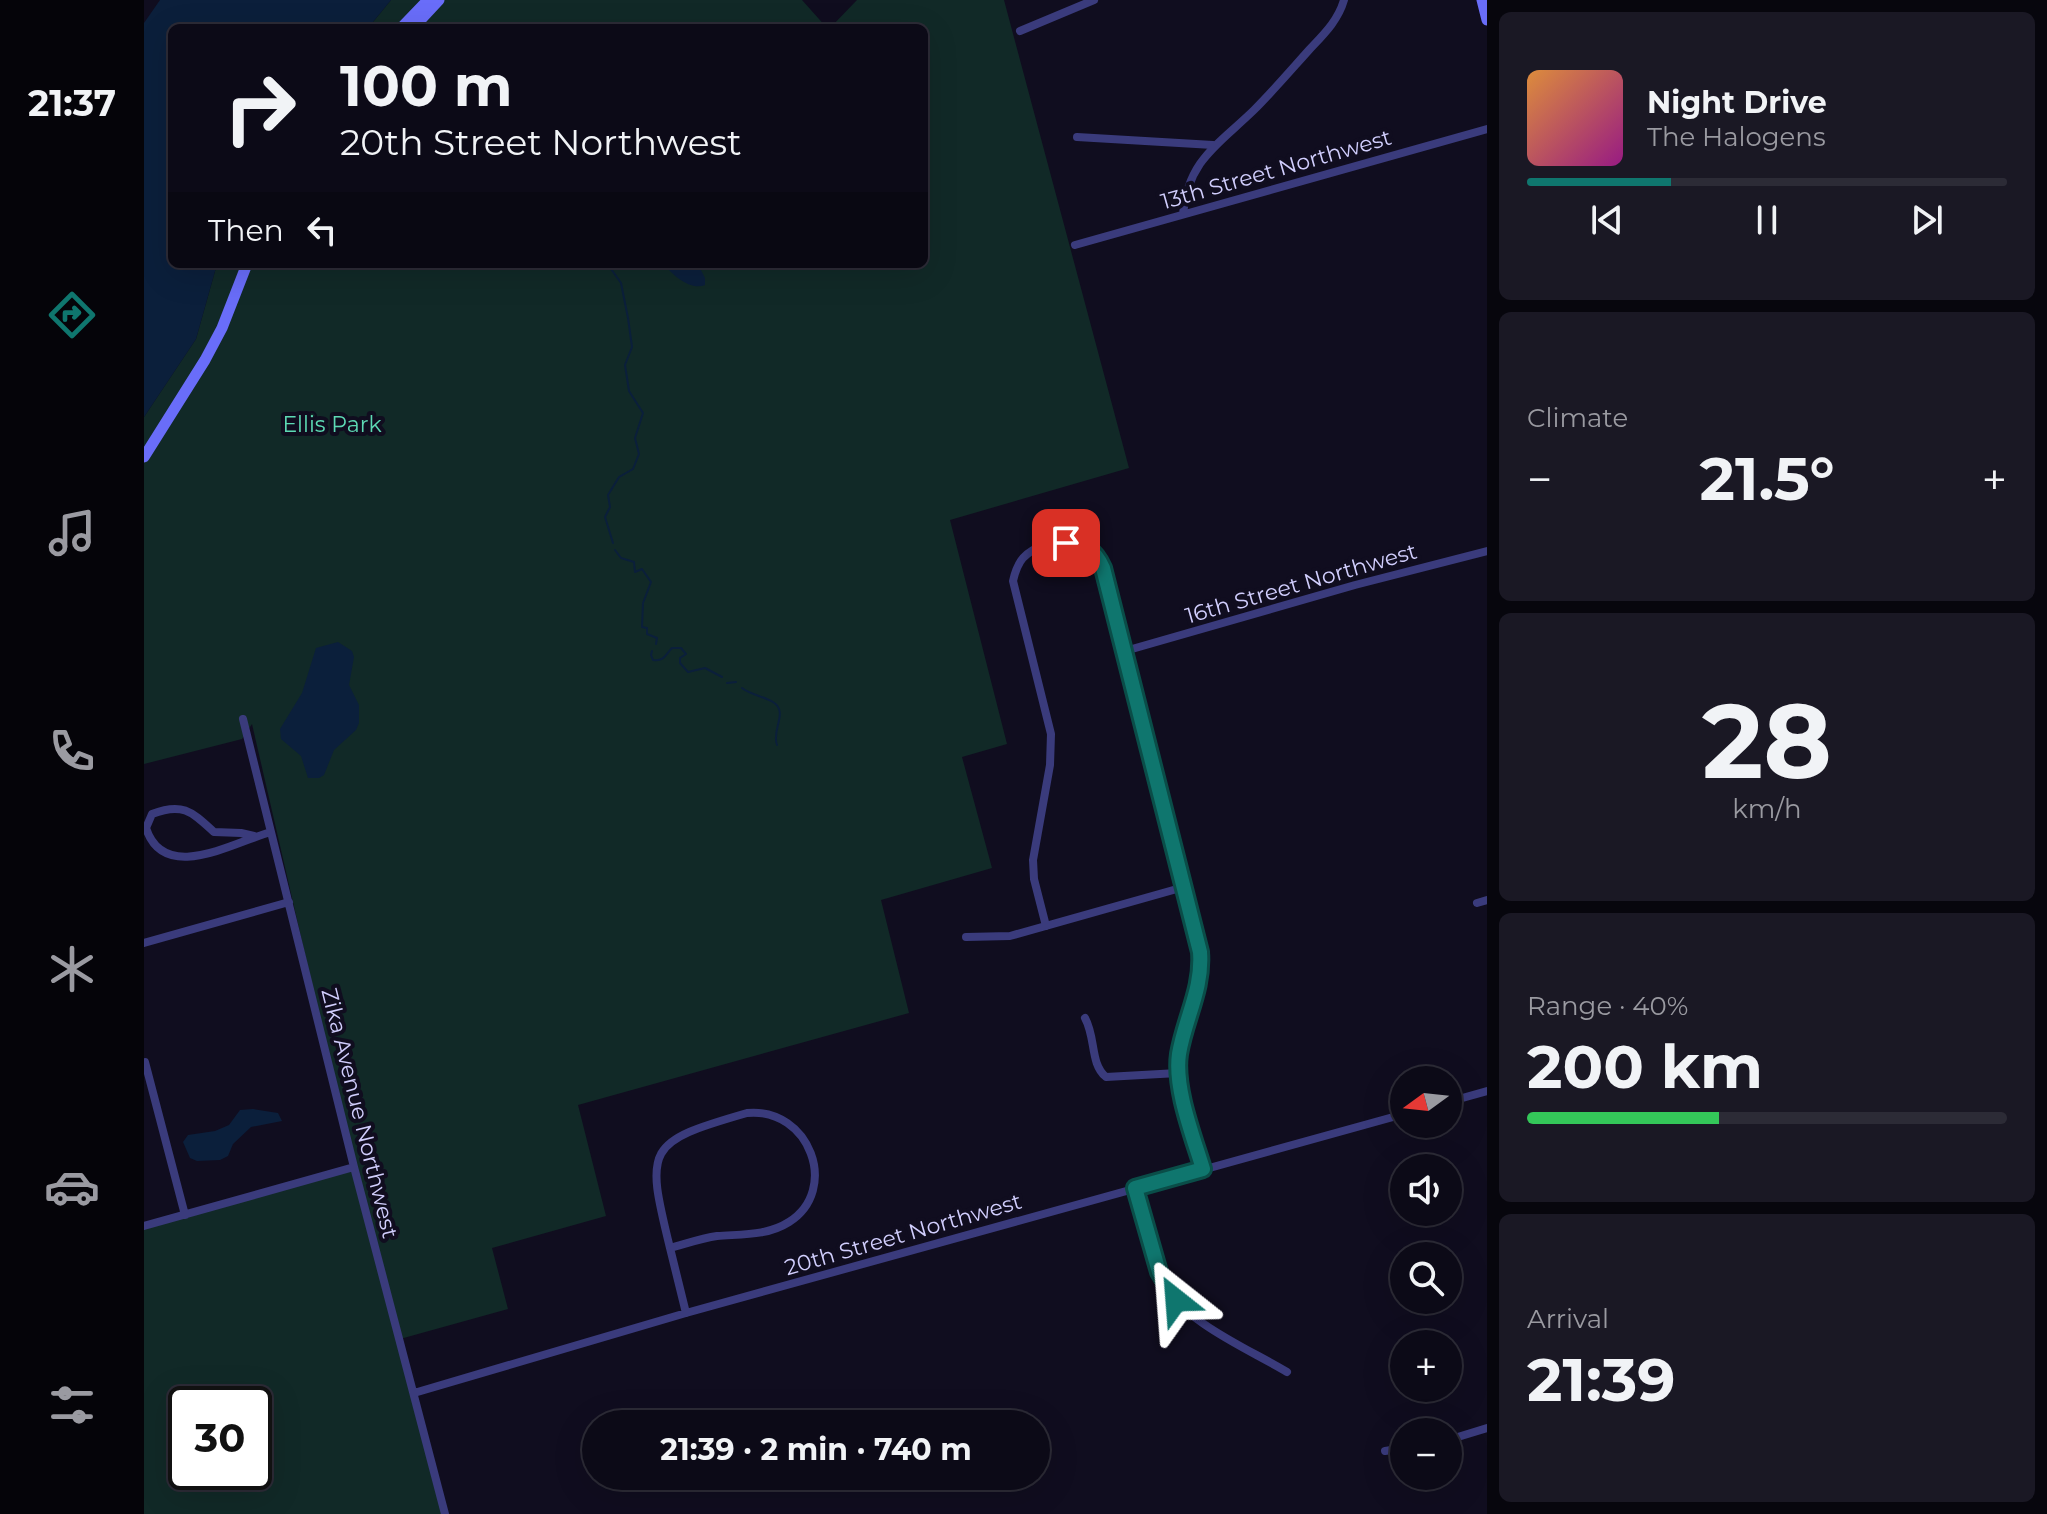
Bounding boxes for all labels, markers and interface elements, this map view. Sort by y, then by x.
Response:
text: 100 m [340,52,513,120]
icon: right [208,56,312,160]
text: 21:37 [28,81,116,125]
text: Night Drive [1647,84,1827,121]
text: 20th Street Northwest [340,120,742,164]
text: The Halogens [1647,121,1826,153]
street label: 13th Street Northwest [1158,124,1395,215]
icon: previous [1585,198,1629,242]
icon: pause [1745,198,1789,242]
icon: next [1905,198,1949,242]
icon: left [300,208,344,252]
text: Then [208,212,284,249]
icon: directions [44,287,100,343]
text: Climate [1527,402,1628,434]
park label: Ellis Park [282,411,382,438]
text: 21.5° [1699,442,1835,515]
text: − [1527,452,1552,506]
text: + [1982,452,2007,506]
icon: music [44,505,100,561]
pin [1032,509,1100,577]
icon: arrive [1044,521,1088,565]
street label: 16th Street Northwest [1182,537,1420,629]
text: 28 [1702,677,1832,804]
icon: phone [44,723,100,779]
text: km/h [1732,793,1802,825]
icon: climate [44,941,100,997]
street label: Zika Avenue Northwest [315,985,404,1241]
text: Range · 40% [1527,990,1688,1022]
text: 200 km [1527,1030,1763,1103]
north arrow [1390,1066,1462,1138]
map controls [1390,1066,1462,1490]
button: sound [1390,1154,1462,1226]
icon: car [44,1159,100,1215]
street label: 20th Street Northwest [781,1188,1025,1281]
button: search [1390,1242,1462,1314]
position arrow [1134,1258,1218,1342]
text: Arrival [1527,1303,1609,1335]
button: + [1390,1330,1462,1402]
text: 21:39 [1527,1343,1675,1416]
icon: filters [44,1377,100,1433]
speed limit sign: 30 [168,1386,272,1490]
button: − [1390,1418,1462,1490]
text: 21:39 · 2 min · 740 m [660,1431,972,1468]

